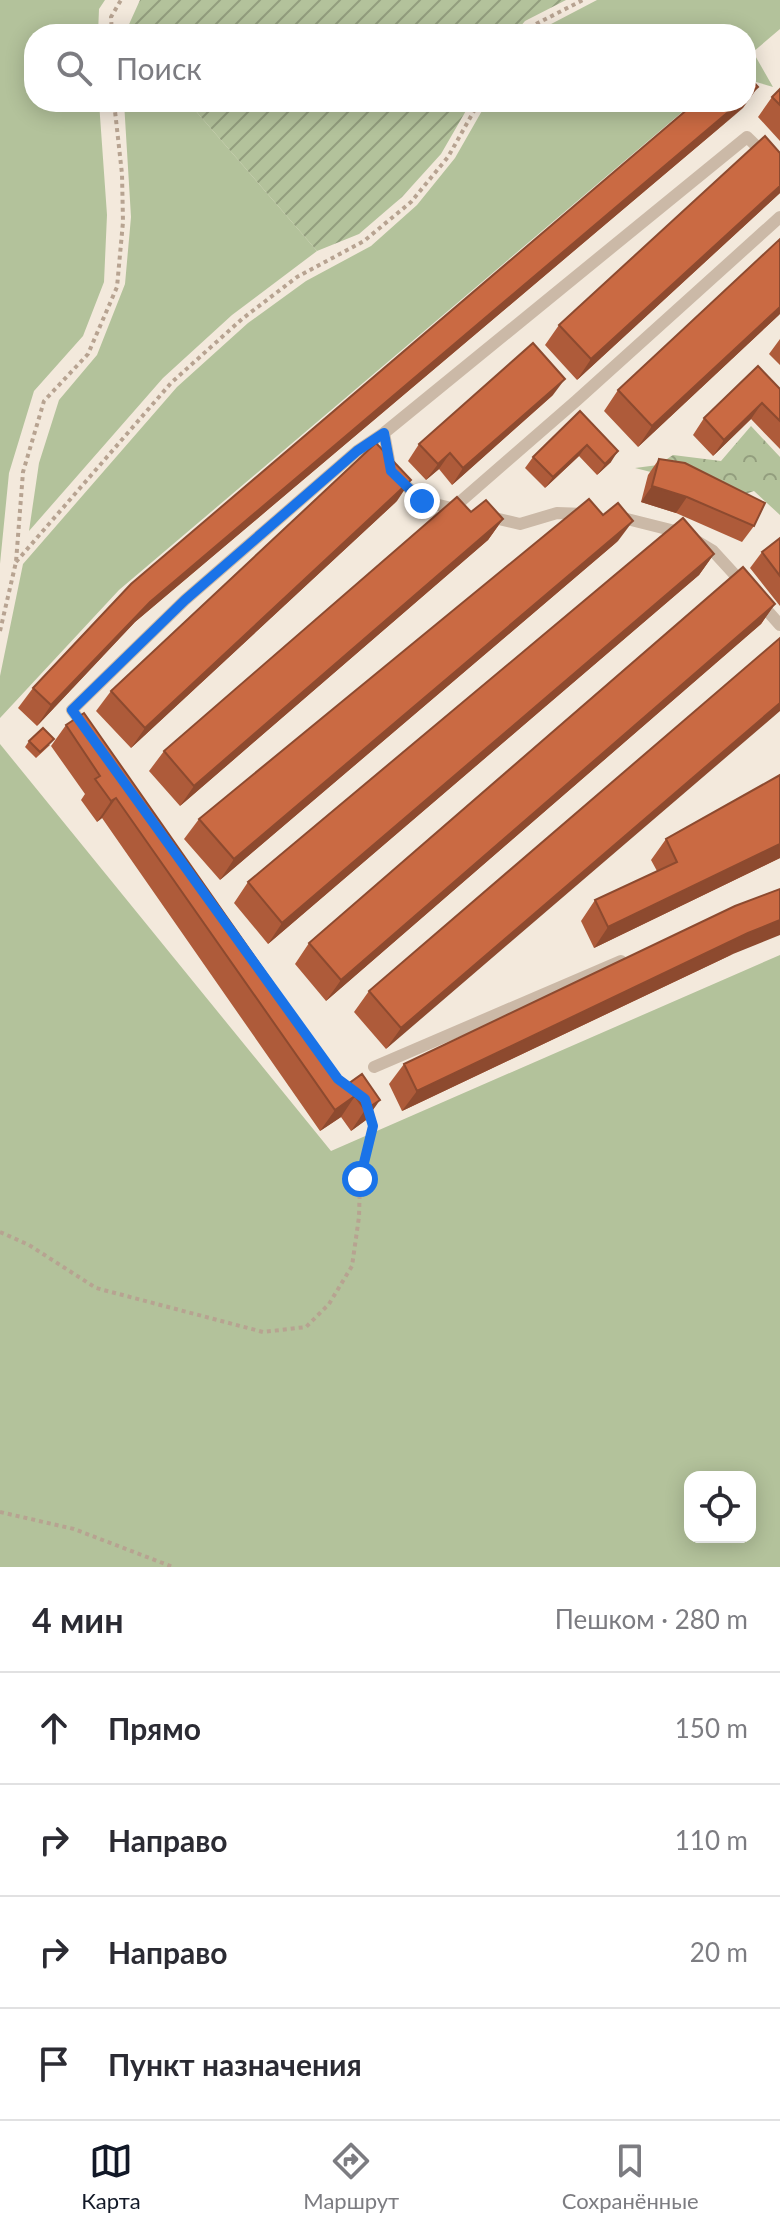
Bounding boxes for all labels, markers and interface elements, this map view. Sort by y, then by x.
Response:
search box [24,24,756,112]
icon: search [52,46,96,90]
text: Поиск [116,50,202,86]
route end [404,483,440,519]
route start [342,1161,378,1197]
map controls [684,1471,756,1543]
button: locate [684,1471,756,1543]
text: 4 мин [32,1599,124,1640]
text: Пешком · 280 m [555,1603,748,1635]
icon: ahead [32,1706,76,1750]
text: Прямо [108,1710,201,1746]
text: 150 m [675,1712,748,1744]
icon: right [32,1818,76,1862]
text: Направо [108,1822,228,1858]
text: 110 m [675,1824,748,1856]
icon: right [32,1930,76,1974]
text: Направо [108,1934,228,1970]
text: 20 m [690,1936,748,1968]
icon: arrive [32,2042,76,2086]
text: Пункт назначения [108,2046,362,2082]
tab: Карта [81,2139,141,2214]
tab: Маршрут [303,2139,399,2214]
tab: Сохранённые [562,2139,699,2214]

